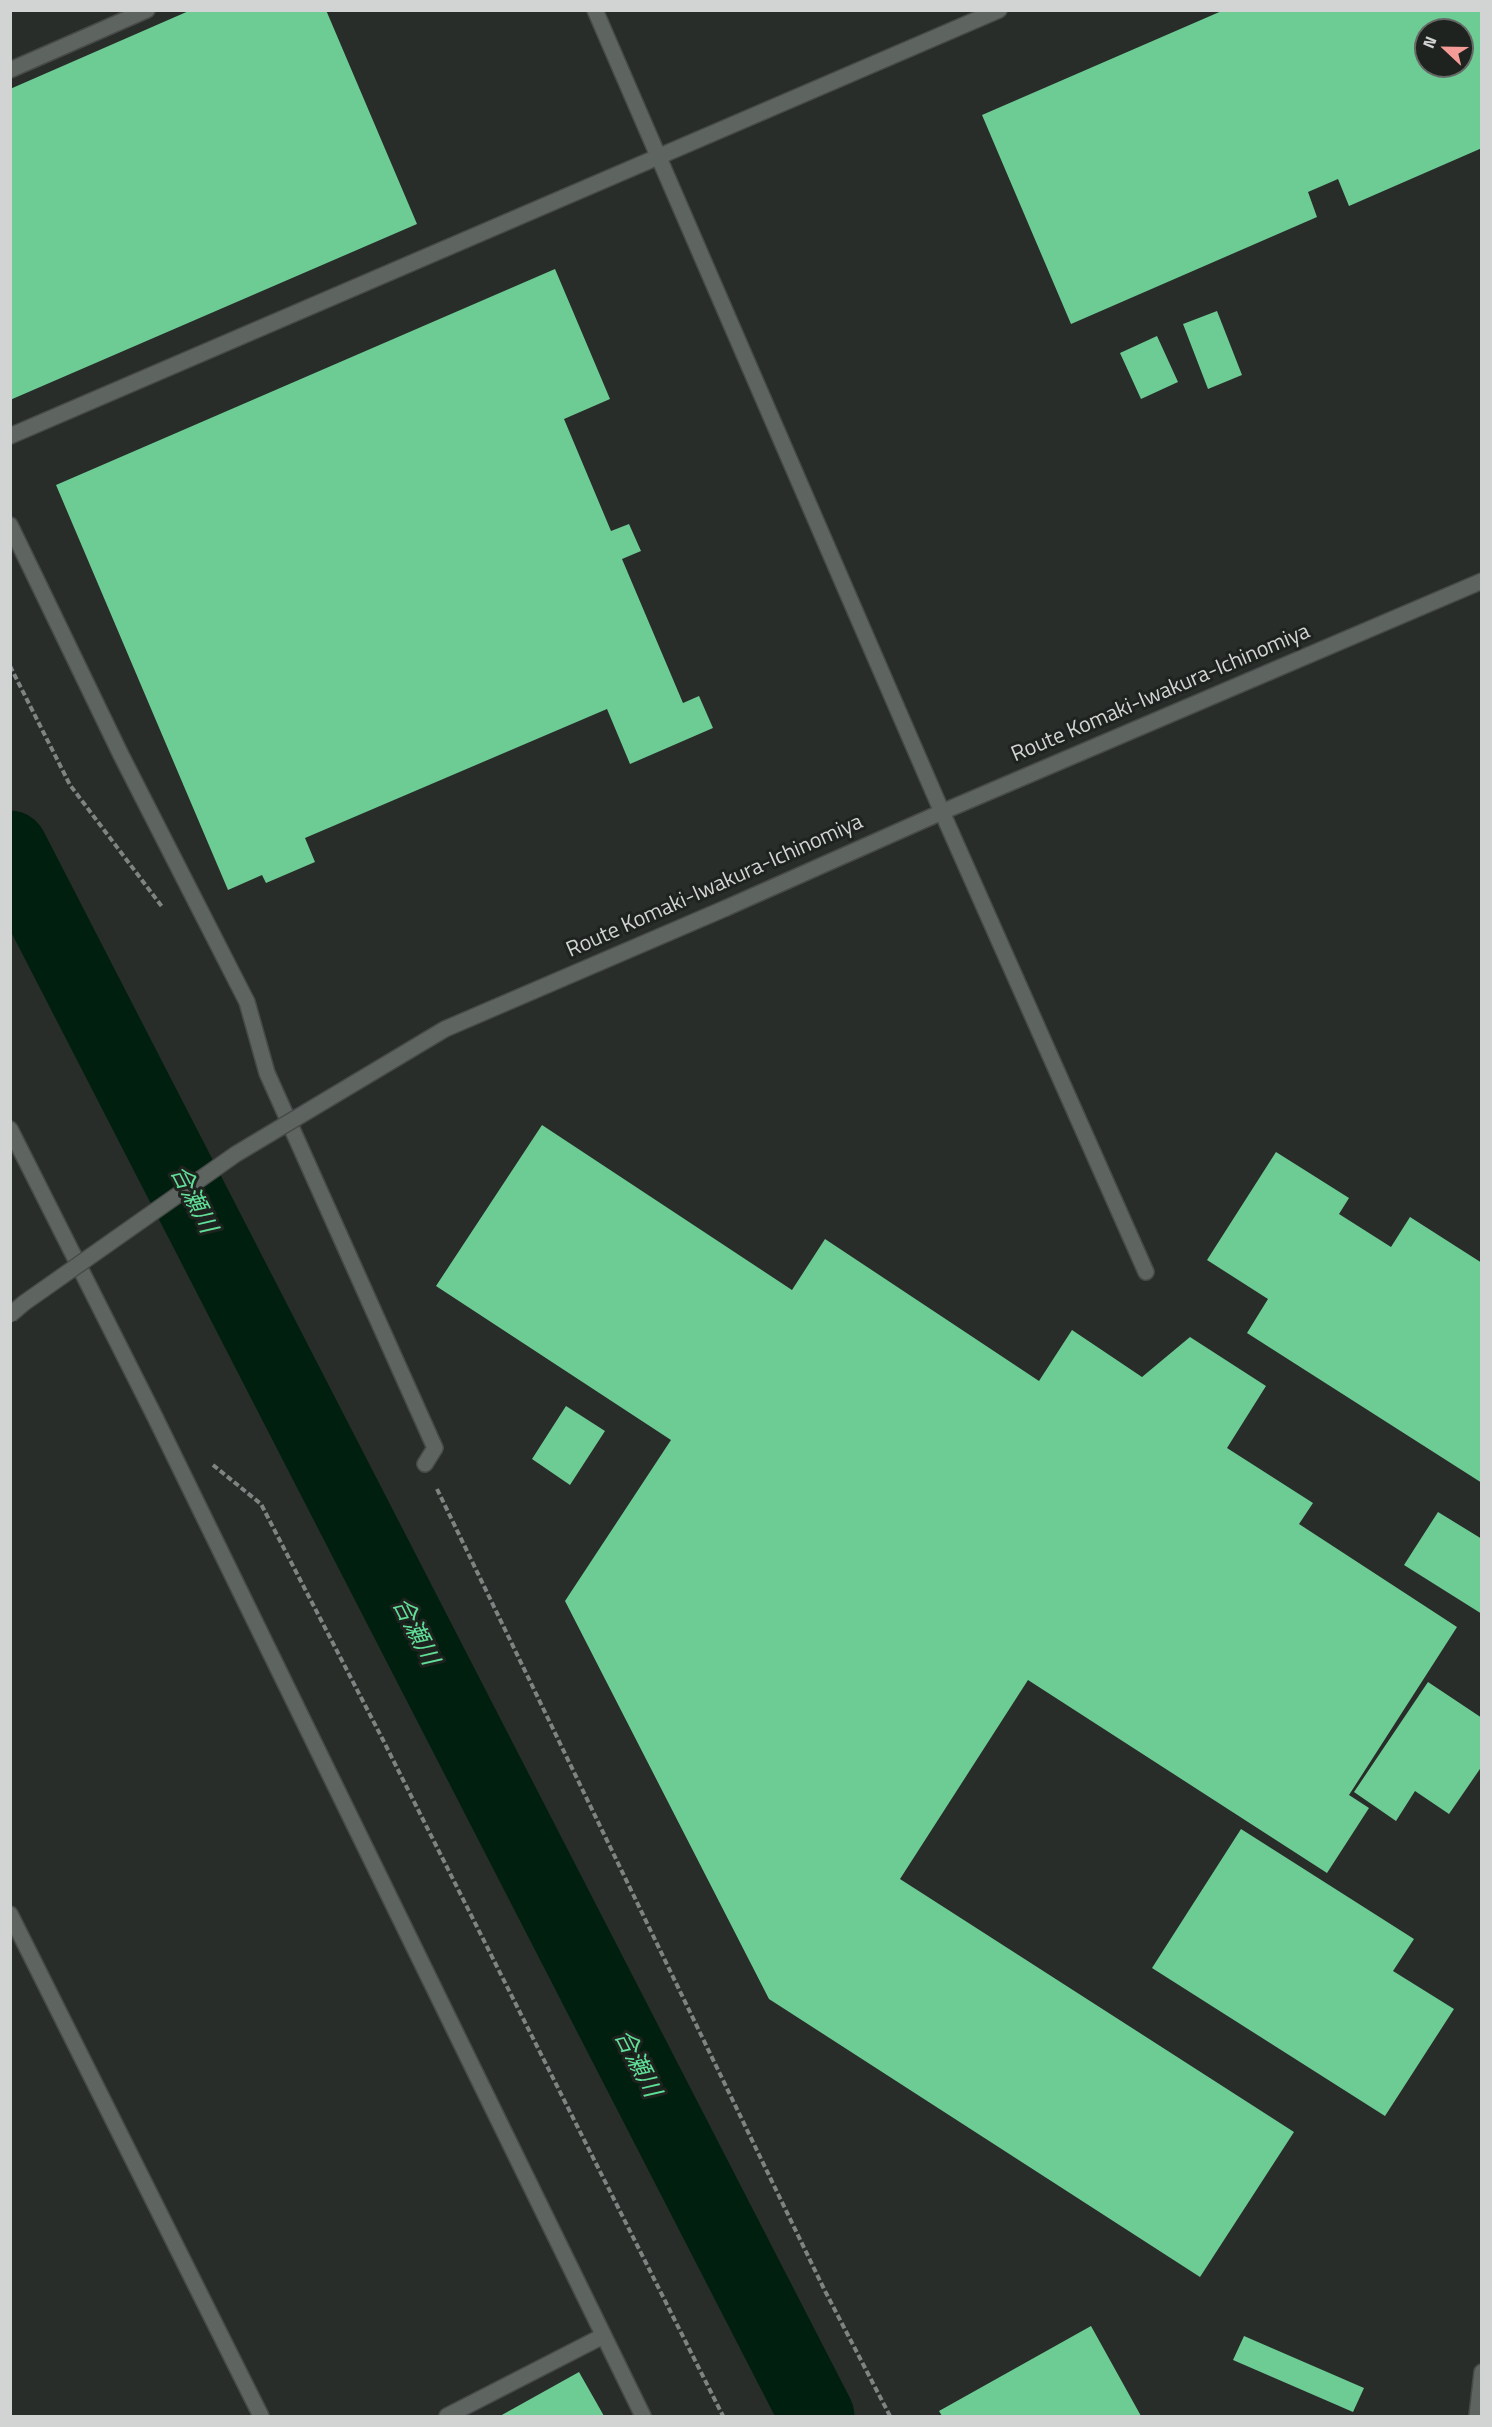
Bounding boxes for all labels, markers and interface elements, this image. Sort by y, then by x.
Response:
north arrow [1414,18,1474,78]
text: N [1416,32,1442,52]
street label: Route Komaki-Iwakura-Ichinomiya [1008,619,1314,769]
street label: Route Komaki-Iwakura-Ichinomiya [563,810,867,964]
water label: 合瀬川 [163,1161,221,1239]
water label: 合瀬川 [385,1593,443,1671]
water label: 合瀬川 [607,2025,665,2103]

